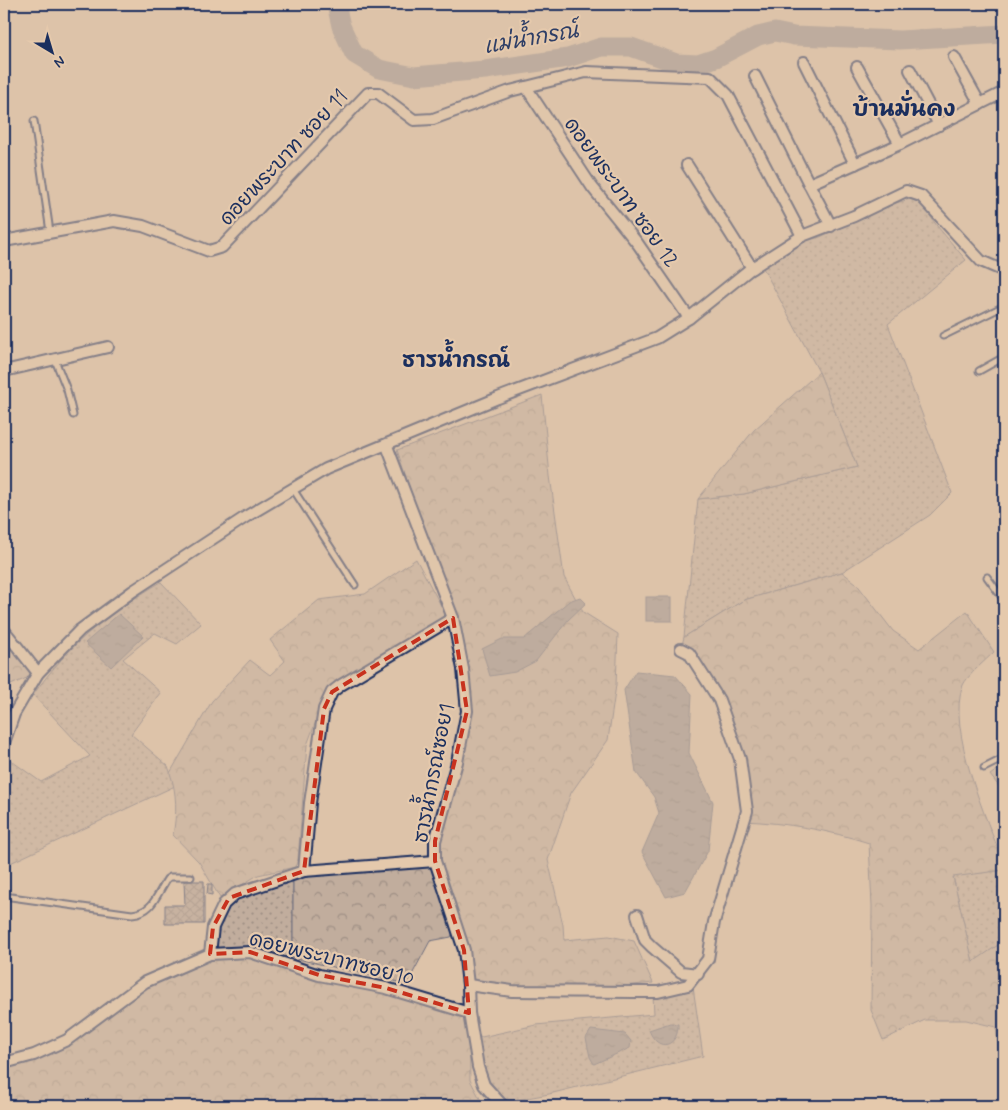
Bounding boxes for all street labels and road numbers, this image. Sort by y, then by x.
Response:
street label: ดอยพระบาท ซอย 11 [214,84,354,232]
street label: ดอยพระบาท ซอย 12 [557,112,684,273]
street label: ธารน้ำกรณ์ซอย1 [401,700,461,845]
street label: ดอยพระบาทซอย10 [246,926,417,993]

